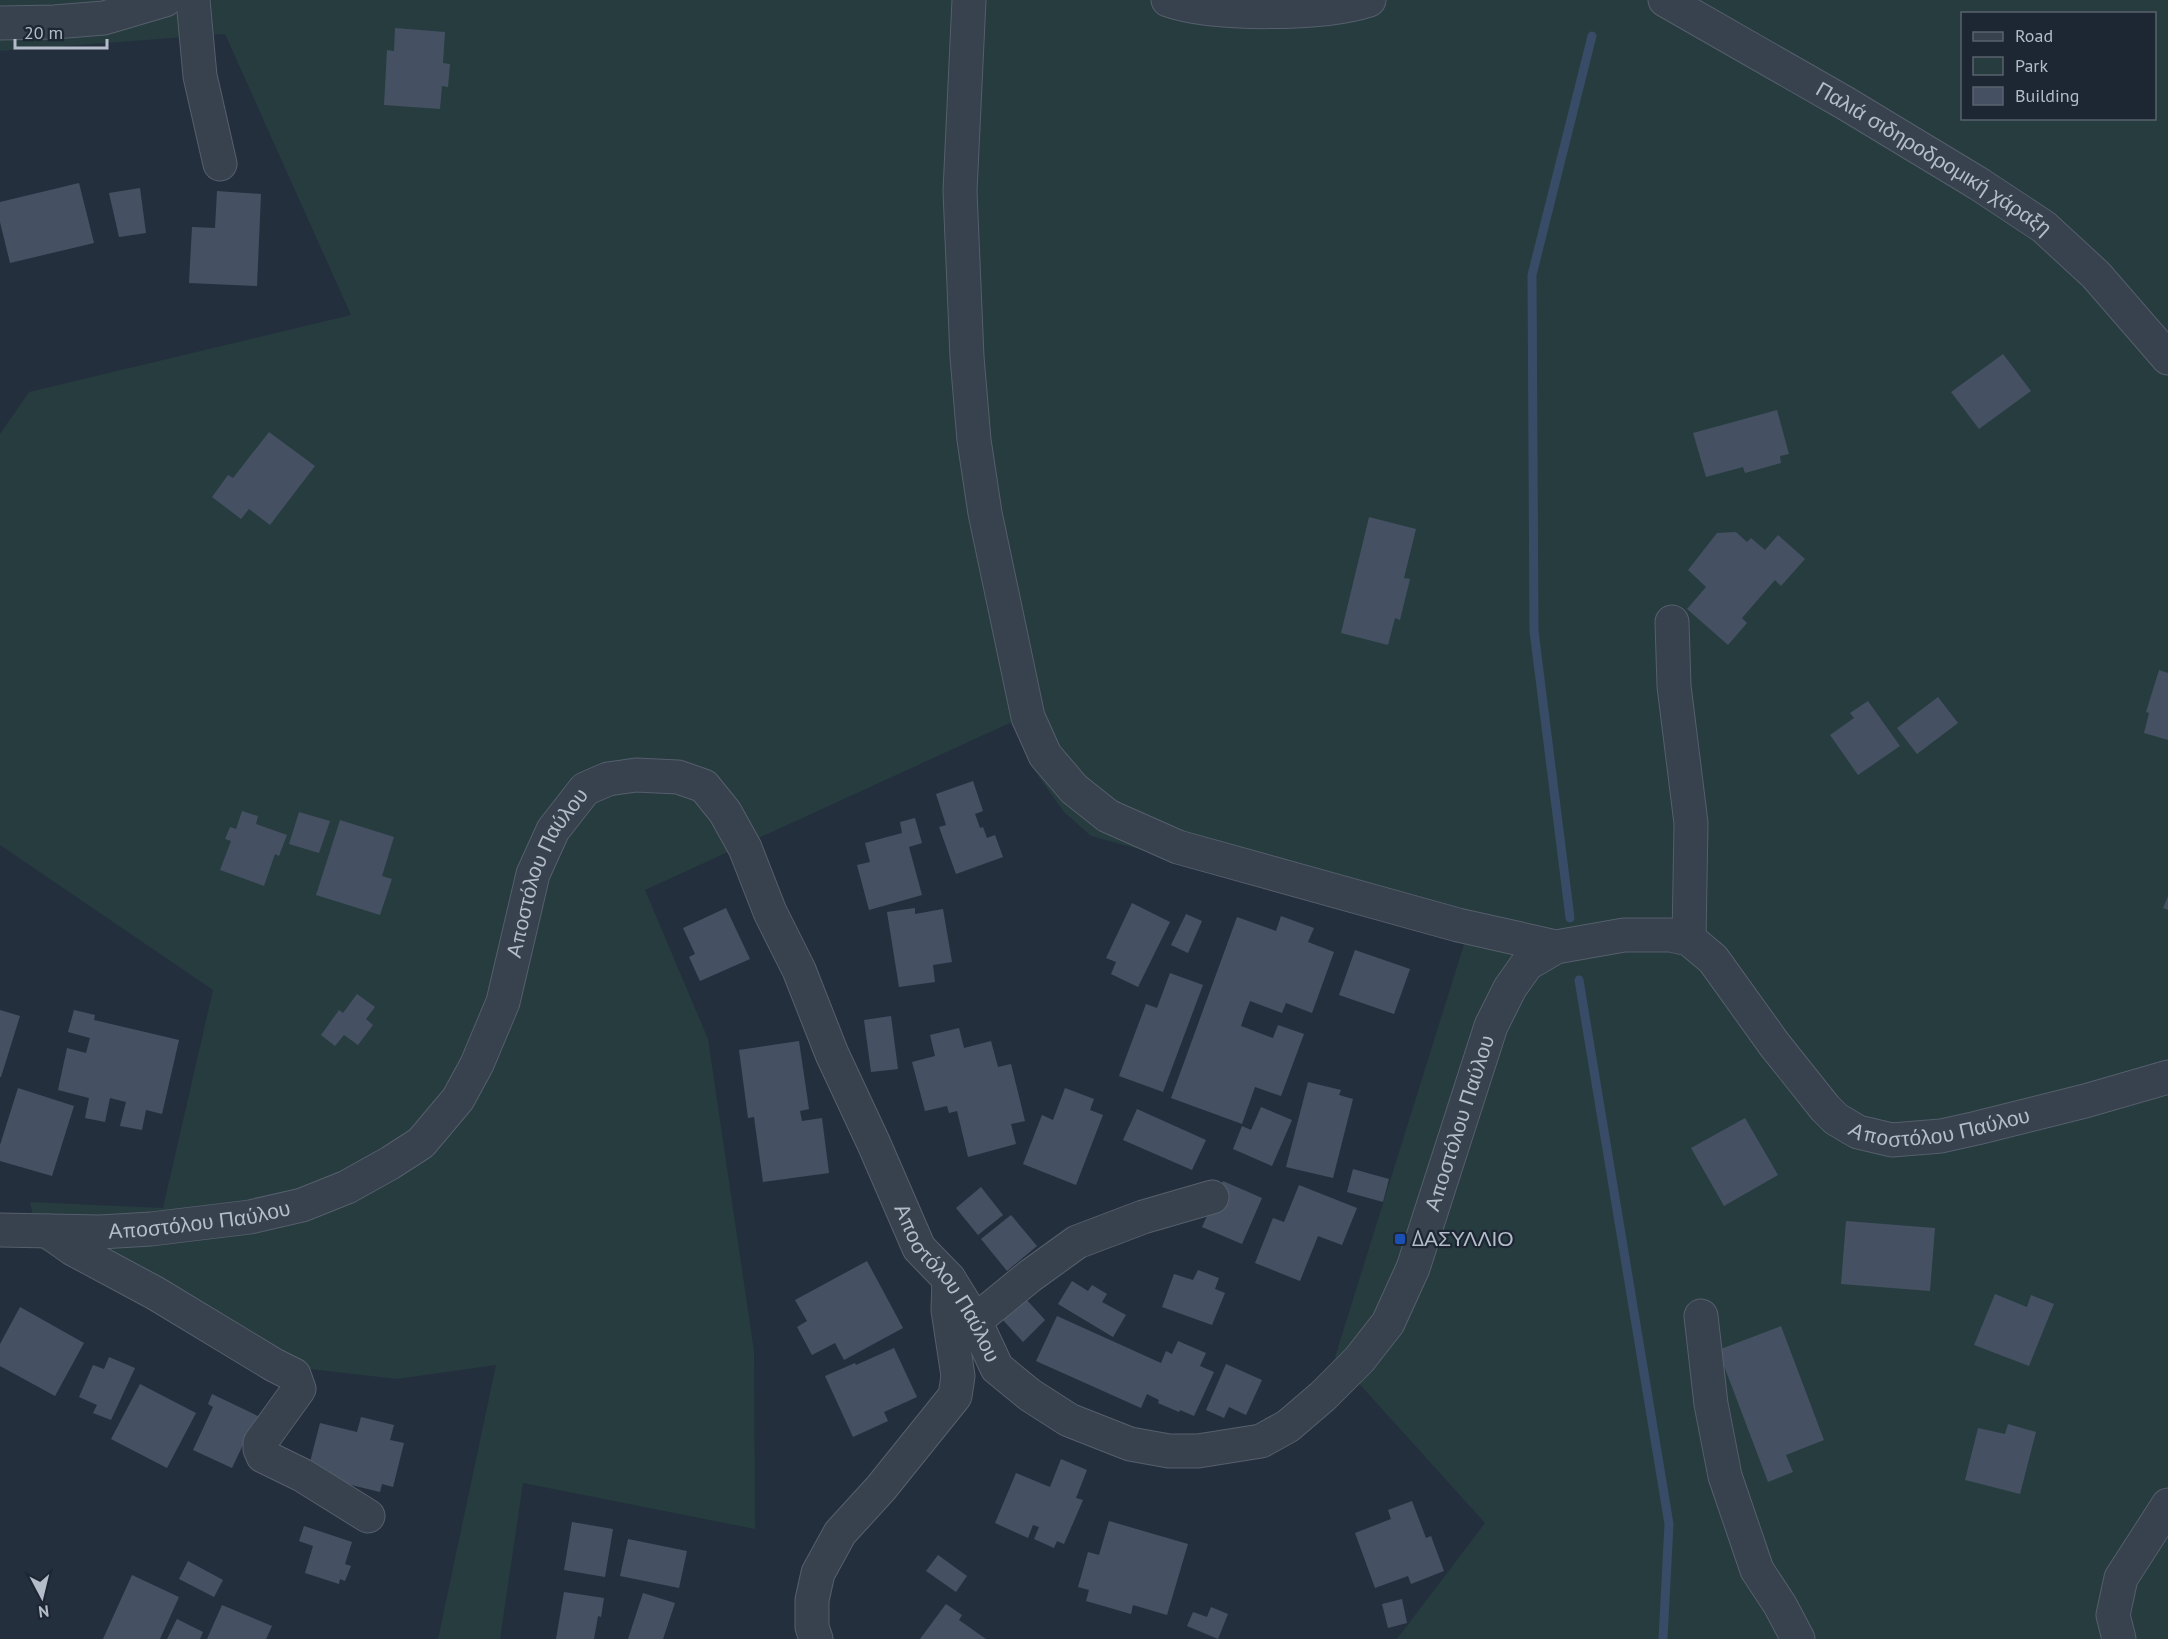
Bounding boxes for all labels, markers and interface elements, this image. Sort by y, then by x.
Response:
scale bar [15,12,106,50]
legend [1961,12,2156,120]
text: 20 m [24,21,63,44]
text: Road [2015,24,2053,47]
text: Park [2015,54,2048,77]
street label: Παλιά σιδηροδρομική χάραξη [1811,75,2058,241]
text: Building [2015,84,2079,107]
street label: Αποστόλου Παύλου [500,782,594,960]
street label: Αποστόλου Παύλου [1418,1032,1500,1214]
street label: Αποστόλου Παύλου [1844,1101,2032,1153]
street label: Αποστόλου Παύλου [107,1194,293,1244]
street label: Αποστόλου Παύλου [888,1199,1006,1366]
place label: ΔΑΣΥΛΛΙΟ [1412,1225,1514,1252]
marker: ΔΑΣΥΛΛΙΟ [1393,1232,1407,1246]
north arrow [12,1567,72,1627]
text: N [37,1601,50,1622]

